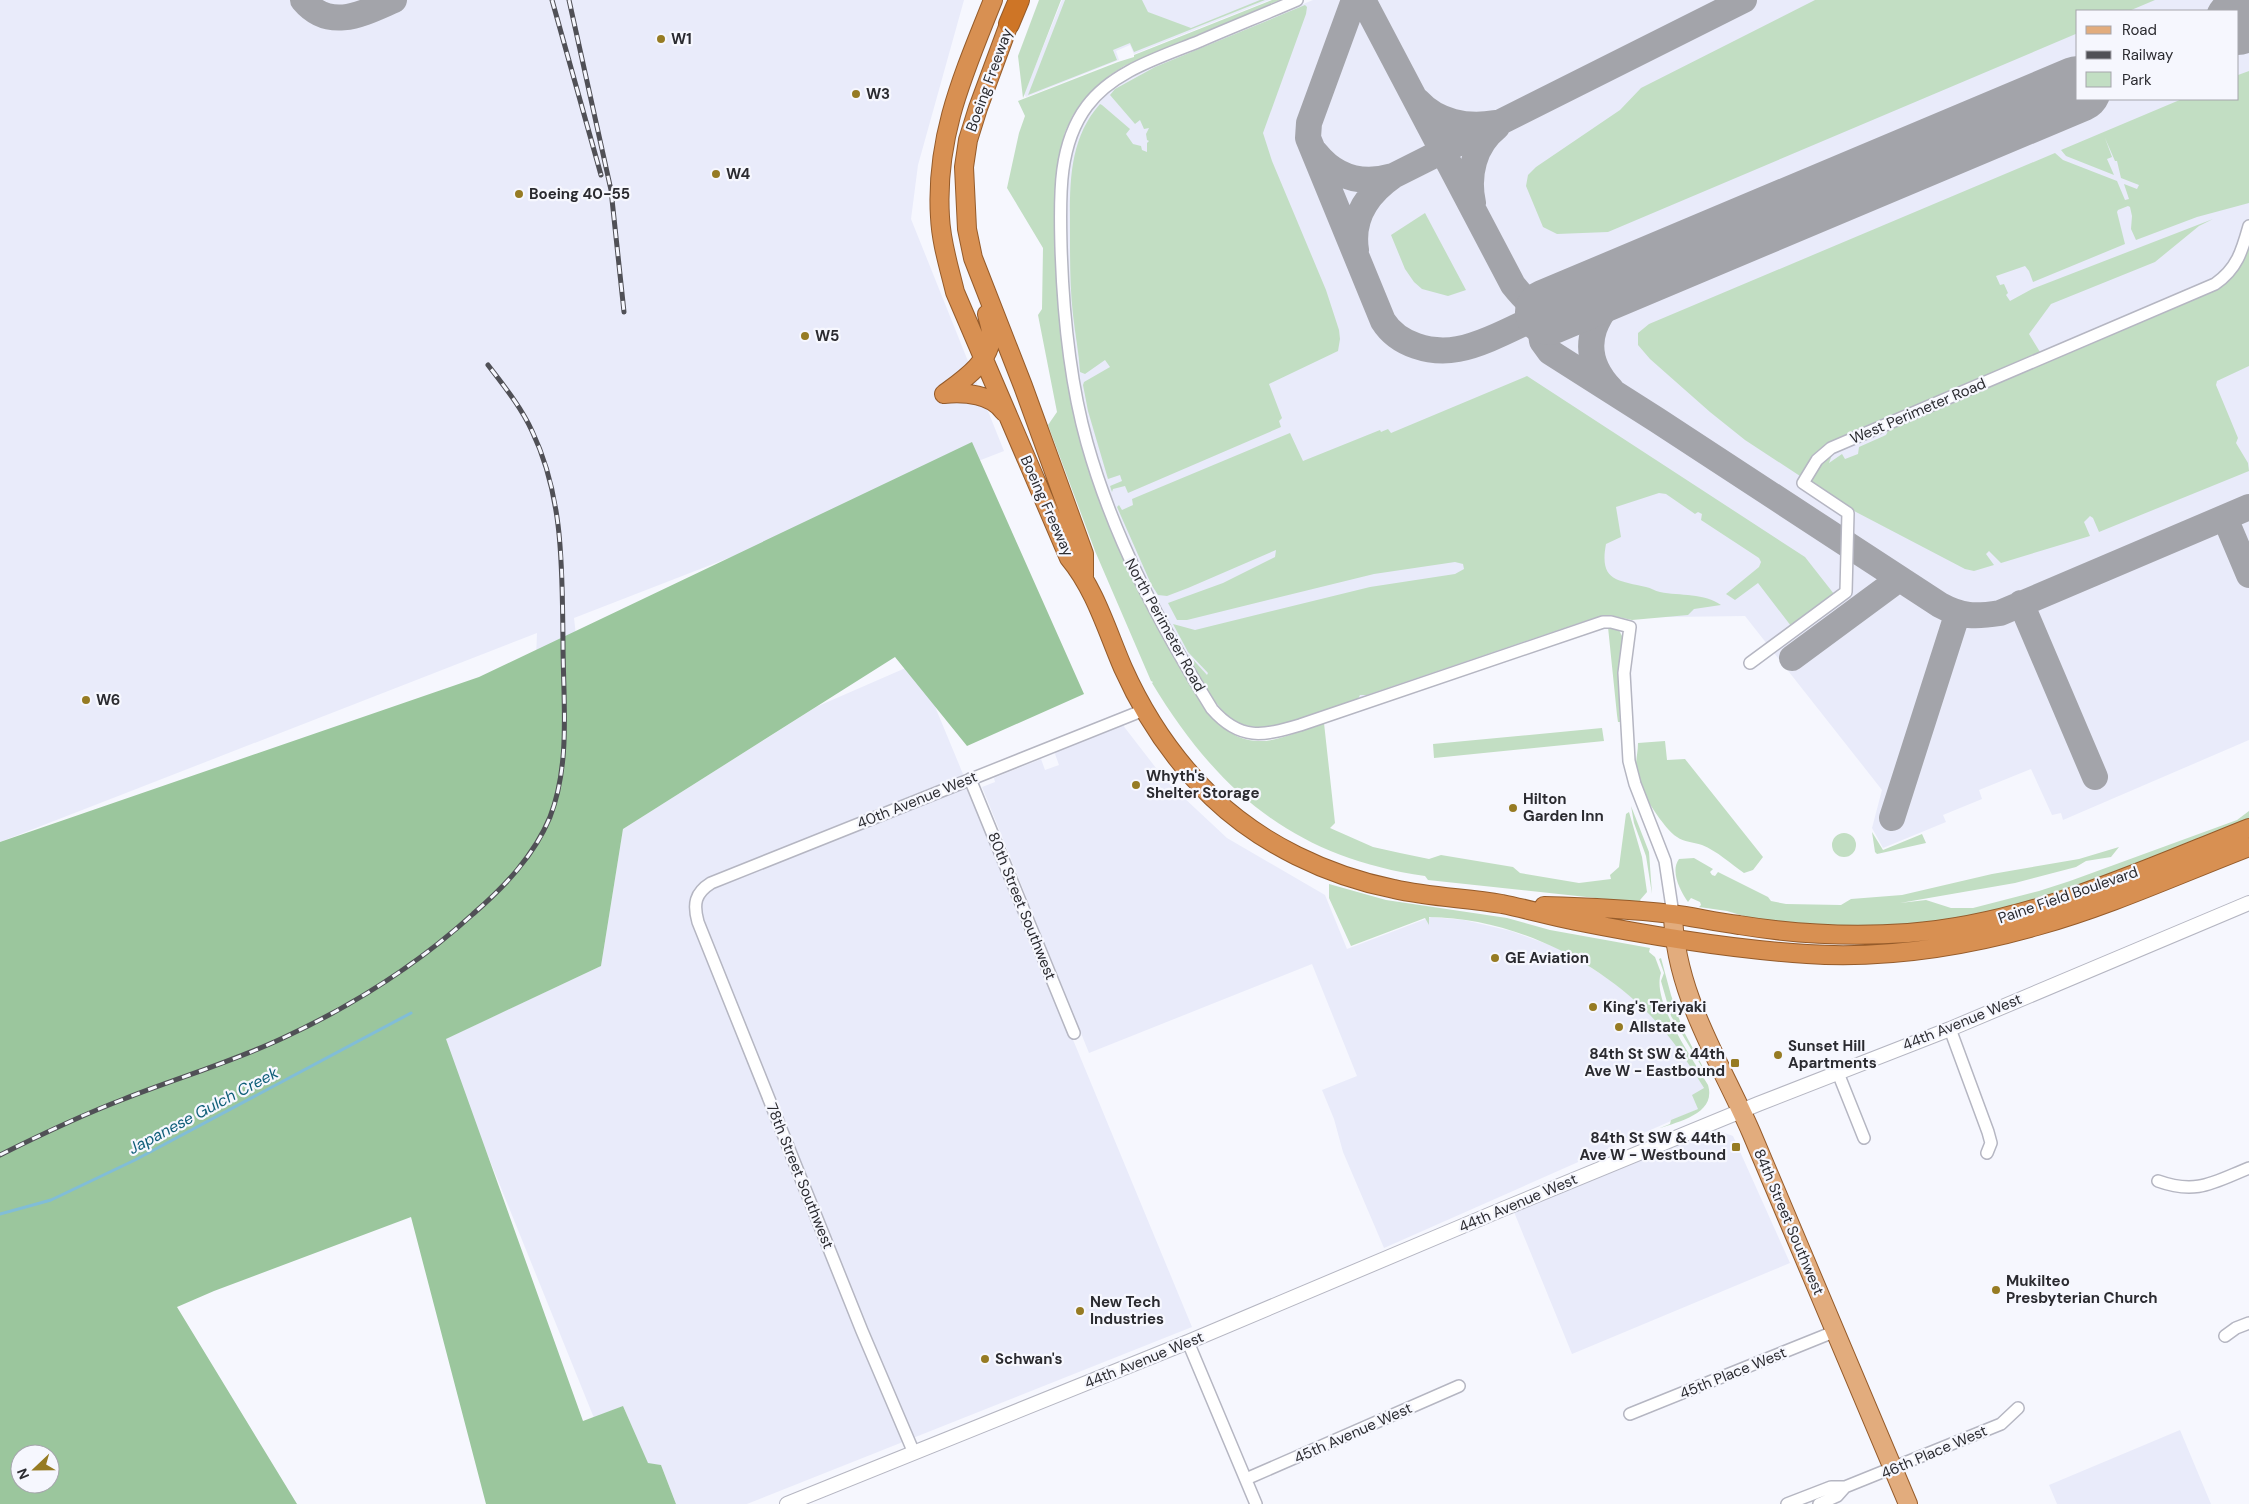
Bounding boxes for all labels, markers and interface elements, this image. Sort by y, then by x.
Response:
legend [2076,10,2239,100]
text: Road [2122,20,2157,40]
street label: Boeing Freeway [961,25,1017,134]
place label: W1 [671,29,692,49]
marker: W1 [655,33,667,45]
text: Railway [2122,45,2174,65]
text: Park [2122,70,2152,90]
place label: W3 [866,84,890,104]
marker: W3 [850,88,862,100]
place label: W4 [726,164,751,184]
marker: W4 [710,168,722,180]
place label: Boeing 40-55 [529,184,630,204]
marker: Boeing 40-55 [513,188,525,200]
place label: W5 [815,326,839,346]
marker: W5 [799,330,811,342]
street label: West Perimeter Road [1847,373,1989,449]
street label: Boeing Freeway [1016,452,1078,560]
street label: North Perimeter Road [1120,555,1210,695]
place label: W6 [96,690,120,710]
marker: W6 [80,694,92,706]
place label: Whyth's Shelter Storage [1146,766,1259,803]
street label: 40th Avenue West [854,767,980,833]
marker: Whyth's Shelter Storage [1130,779,1142,791]
place label: Hilton Garden Inn [1523,789,1604,826]
marker: Hilton Garden Inn [1507,802,1519,814]
street label: 80th Street Southwest [983,829,1061,983]
street label: Paine Field Boulevard [1995,862,2141,928]
place label: GE Aviation [1505,948,1589,968]
marker: GE Aviation [1489,952,1501,964]
street label: 44th Avenue West [1899,989,2025,1055]
place label: King's Teriyaki [1603,997,1706,1017]
marker: King's Teriyaki [1587,1001,1599,1013]
place label: Allstate [1629,1017,1686,1037]
marker: Allstate [1613,1021,1625,1033]
place label: Sunset Hill Apartments [1788,1036,1877,1073]
place label: 84th St SW & 44th Ave W - Eastbound [1584,1044,1725,1081]
marker: Sunset Hill Apartments [1772,1049,1784,1061]
marker: 84th St SW & 44th Ave W - Eastbound [1729,1057,1741,1069]
water label: Japanese Gulch Creek [125,1062,282,1159]
street label: 78th Street Southwest [762,1100,838,1252]
place label: 84th St SW & 44th Ave W - Westbound [1580,1128,1726,1165]
marker: 84th St SW & 44th Ave W - Westbound [1730,1141,1742,1153]
street label: 84th Street Southwest [1749,1146,1829,1298]
street label: 44th Avenue West [1456,1169,1580,1237]
place label: Mukilteo Presbyterian Church [2006,1271,2158,1308]
marker: Mukilteo Presbyterian Church [1990,1284,2002,1296]
place label: New Tech Industries [1090,1292,1164,1329]
marker: New Tech Industries [1074,1305,1086,1317]
street label: 44th Avenue West [1081,1327,1207,1393]
street label: 45th Place West [1677,1342,1789,1404]
place label: Schwan's [995,1349,1063,1369]
marker: Schwan's [979,1353,991,1365]
street label: 45th Avenue West [1291,1398,1415,1468]
street label: 46th Place West [1878,1421,1990,1483]
north arrow [10,1444,60,1494]
text: N [13,1466,33,1482]

